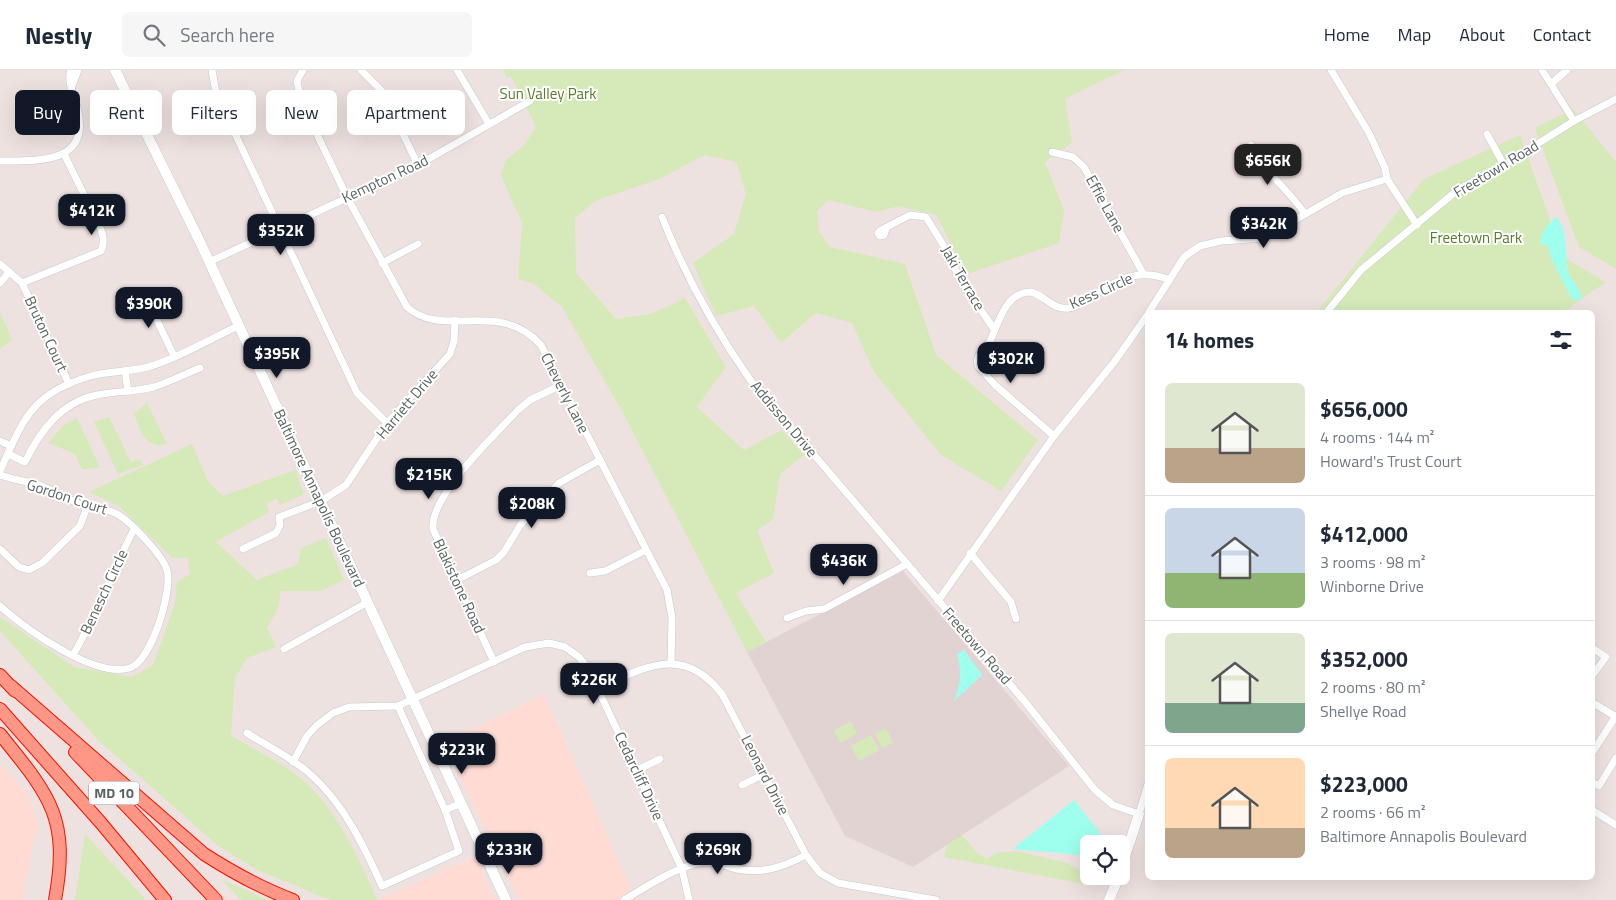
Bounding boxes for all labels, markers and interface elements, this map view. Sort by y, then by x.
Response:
search box [122,12,472,57]
text: Nestly [25,17,92,53]
text: Search here [180,20,275,49]
icon: search [140,21,168,49]
text: Home [1324,21,1370,48]
text: Map [1398,21,1431,48]
text: About [1459,21,1505,48]
text: Contact [1533,21,1591,48]
park label: Sun Valley Park [500,82,596,105]
chip: Buy [15,90,80,135]
chip: Rent [90,90,162,135]
chip: Filters [172,90,256,135]
chip: New [266,90,337,135]
chip: Apartment [347,90,465,135]
street label: Freetown Road [1449,134,1543,203]
pin: $656K [1233,144,1303,186]
street label: Kempton Road [338,148,432,209]
text: $656K [1245,148,1291,172]
street label: Effie Lane [1080,171,1131,237]
pin: $412K [57,194,127,236]
text: $412K [69,198,115,222]
pin: $342K [1229,206,1299,249]
text: $342K [1241,211,1287,235]
pin: $352K [246,214,316,256]
text: $352K [258,218,304,242]
park label: Freetown Park [1430,226,1522,249]
street label: Jaki Terrace [936,241,991,315]
street label: Kess Circle [1065,266,1136,315]
pin: $390K [114,286,184,329]
text: $390K [126,291,172,315]
street label: Bruton Court [19,292,74,376]
text: 14 homes [1165,324,1254,356]
icon: filters [1547,326,1575,354]
pin: $395K [242,336,312,379]
text: $395K [254,341,300,365]
pin: $302K [976,342,1046,384]
text: $302K [988,346,1034,370]
street label: Cheverly Lane [535,348,596,437]
street label: Harriett Drive [370,364,443,444]
street label: Addisson Drive [745,375,823,462]
text: $656,000 [1320,393,1408,425]
icon: home [1205,403,1265,463]
street label: Baltimore Annapolis Boulevard [268,405,371,591]
text: 4 rooms · 144 m² [1320,425,1434,449]
text: Howard's Trust Court [1320,449,1462,473]
pin: $215K [394,458,464,500]
text: $215K [406,462,452,486]
street label: Gordon Court [24,473,111,521]
pin: $208K [497,486,567,529]
text: $208K [509,491,555,515]
text: $412,000 [1320,518,1408,550]
icon: home [1205,528,1265,588]
street label: Blakistone Road [427,535,491,637]
pin: $436K [809,544,879,586]
street label: Benesch Circle [74,546,133,638]
text: $436K [821,548,867,572]
text: 3 rooms · 98 m² [1320,550,1425,574]
text: Winborne Drive [1320,574,1424,598]
street label: Freetown Road [937,602,1018,689]
text: $352,000 [1320,643,1408,675]
icon: home [1205,653,1265,713]
pin: $226K [559,662,629,705]
text: $226K [571,667,617,691]
text: 2 rooms · 80 m² [1320,675,1425,699]
text: Shellye Road [1320,699,1407,723]
street label: Cedarcliff Drive [609,728,670,824]
street label: Leonard Drive [735,731,795,819]
pin: $223K [427,732,497,775]
text: $223K [439,737,485,761]
text: $223,000 [1320,768,1408,800]
icon: home [1205,778,1265,838]
road number: MD 10 [89,781,139,804]
text: 2 rooms · 66 m² [1320,800,1425,824]
text: Baltimore Annapolis Boulevard [1320,824,1527,848]
pin: $233K [474,832,544,875]
pin: $269K [683,832,753,875]
map controls [1080,835,1130,885]
button: locate [1080,835,1130,885]
text: $233K [486,837,532,861]
text: $269K [695,837,741,861]

